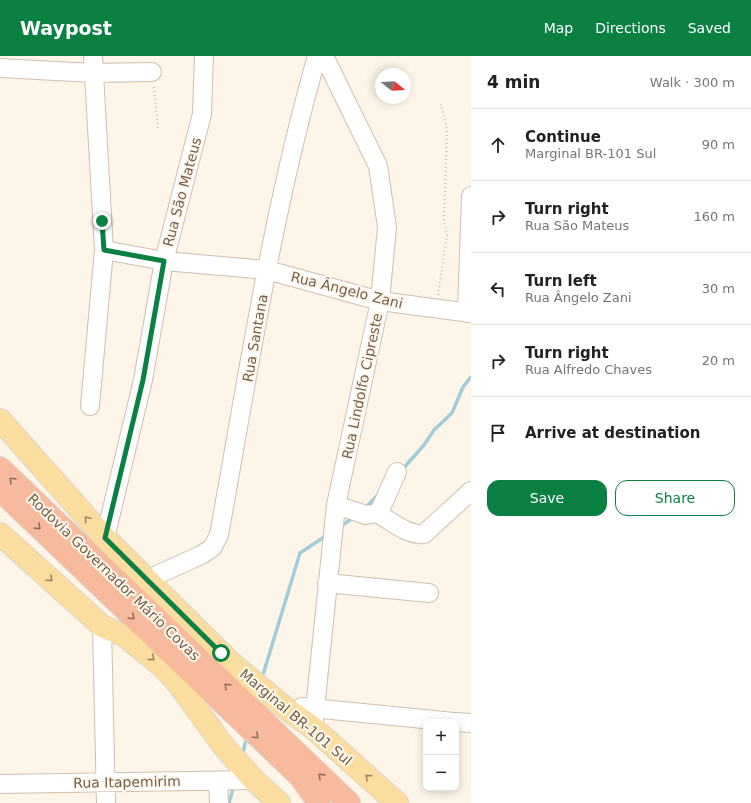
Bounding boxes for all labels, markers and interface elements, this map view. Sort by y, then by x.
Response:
text: Waypost [20,17,112,39]
text: Map [544,20,573,36]
text: Directions [595,20,666,36]
text: Saved [688,20,731,36]
north arrow [375,68,411,104]
text: 4 min [487,72,540,92]
text: Walk · 300 m [650,75,735,90]
text: Continue [525,128,601,146]
icon: ahead [487,134,509,156]
street label: Rua São Mateus [160,136,204,248]
text: 90 m [702,137,735,152]
text: Marginal BR-101 Sul [525,146,656,161]
text: Turn right [525,200,609,218]
icon: right [487,206,509,228]
text: 160 m [693,209,735,224]
route end [93,212,111,230]
text: Rua São Mateus [525,218,629,233]
street label: Rua Ângelo Zani [289,267,405,312]
text: Turn left [525,272,597,290]
icon: left [487,278,509,300]
text: 30 m [702,281,735,296]
text: Rua Ângelo Zani [525,290,632,305]
street label: Rua Santana [239,293,271,383]
street label: Rua Lindolfo Cipreste [339,312,385,460]
text: Turn right [525,344,609,362]
icon: right [487,350,509,372]
text: 20 m [702,353,735,368]
text: Rua Alfredo Chaves [525,362,652,377]
icon: arrive [487,422,509,444]
text: Arrive at destination [525,424,700,442]
one-way arrow [9,477,17,484]
button: Save [487,480,607,516]
button: Share [615,480,735,516]
street label: Rodovia Governador Mário Covas [25,490,203,664]
one-way arrow [85,516,92,524]
one-way arrow [33,522,41,530]
one-way arrow [45,574,53,582]
one-way arrow [127,612,135,620]
route start [212,644,230,662]
one-way arrow [148,653,155,660]
street label: Marginal BR-101 Sul [237,665,355,769]
one-way arrow [224,683,232,691]
map controls [423,719,459,791]
button: + [423,719,459,755]
one-way arrow [252,731,259,738]
button: − [423,755,459,791]
street label: Rua Itapemirim [73,773,181,791]
one-way arrow [318,773,326,781]
one-way arrow [365,775,373,782]

